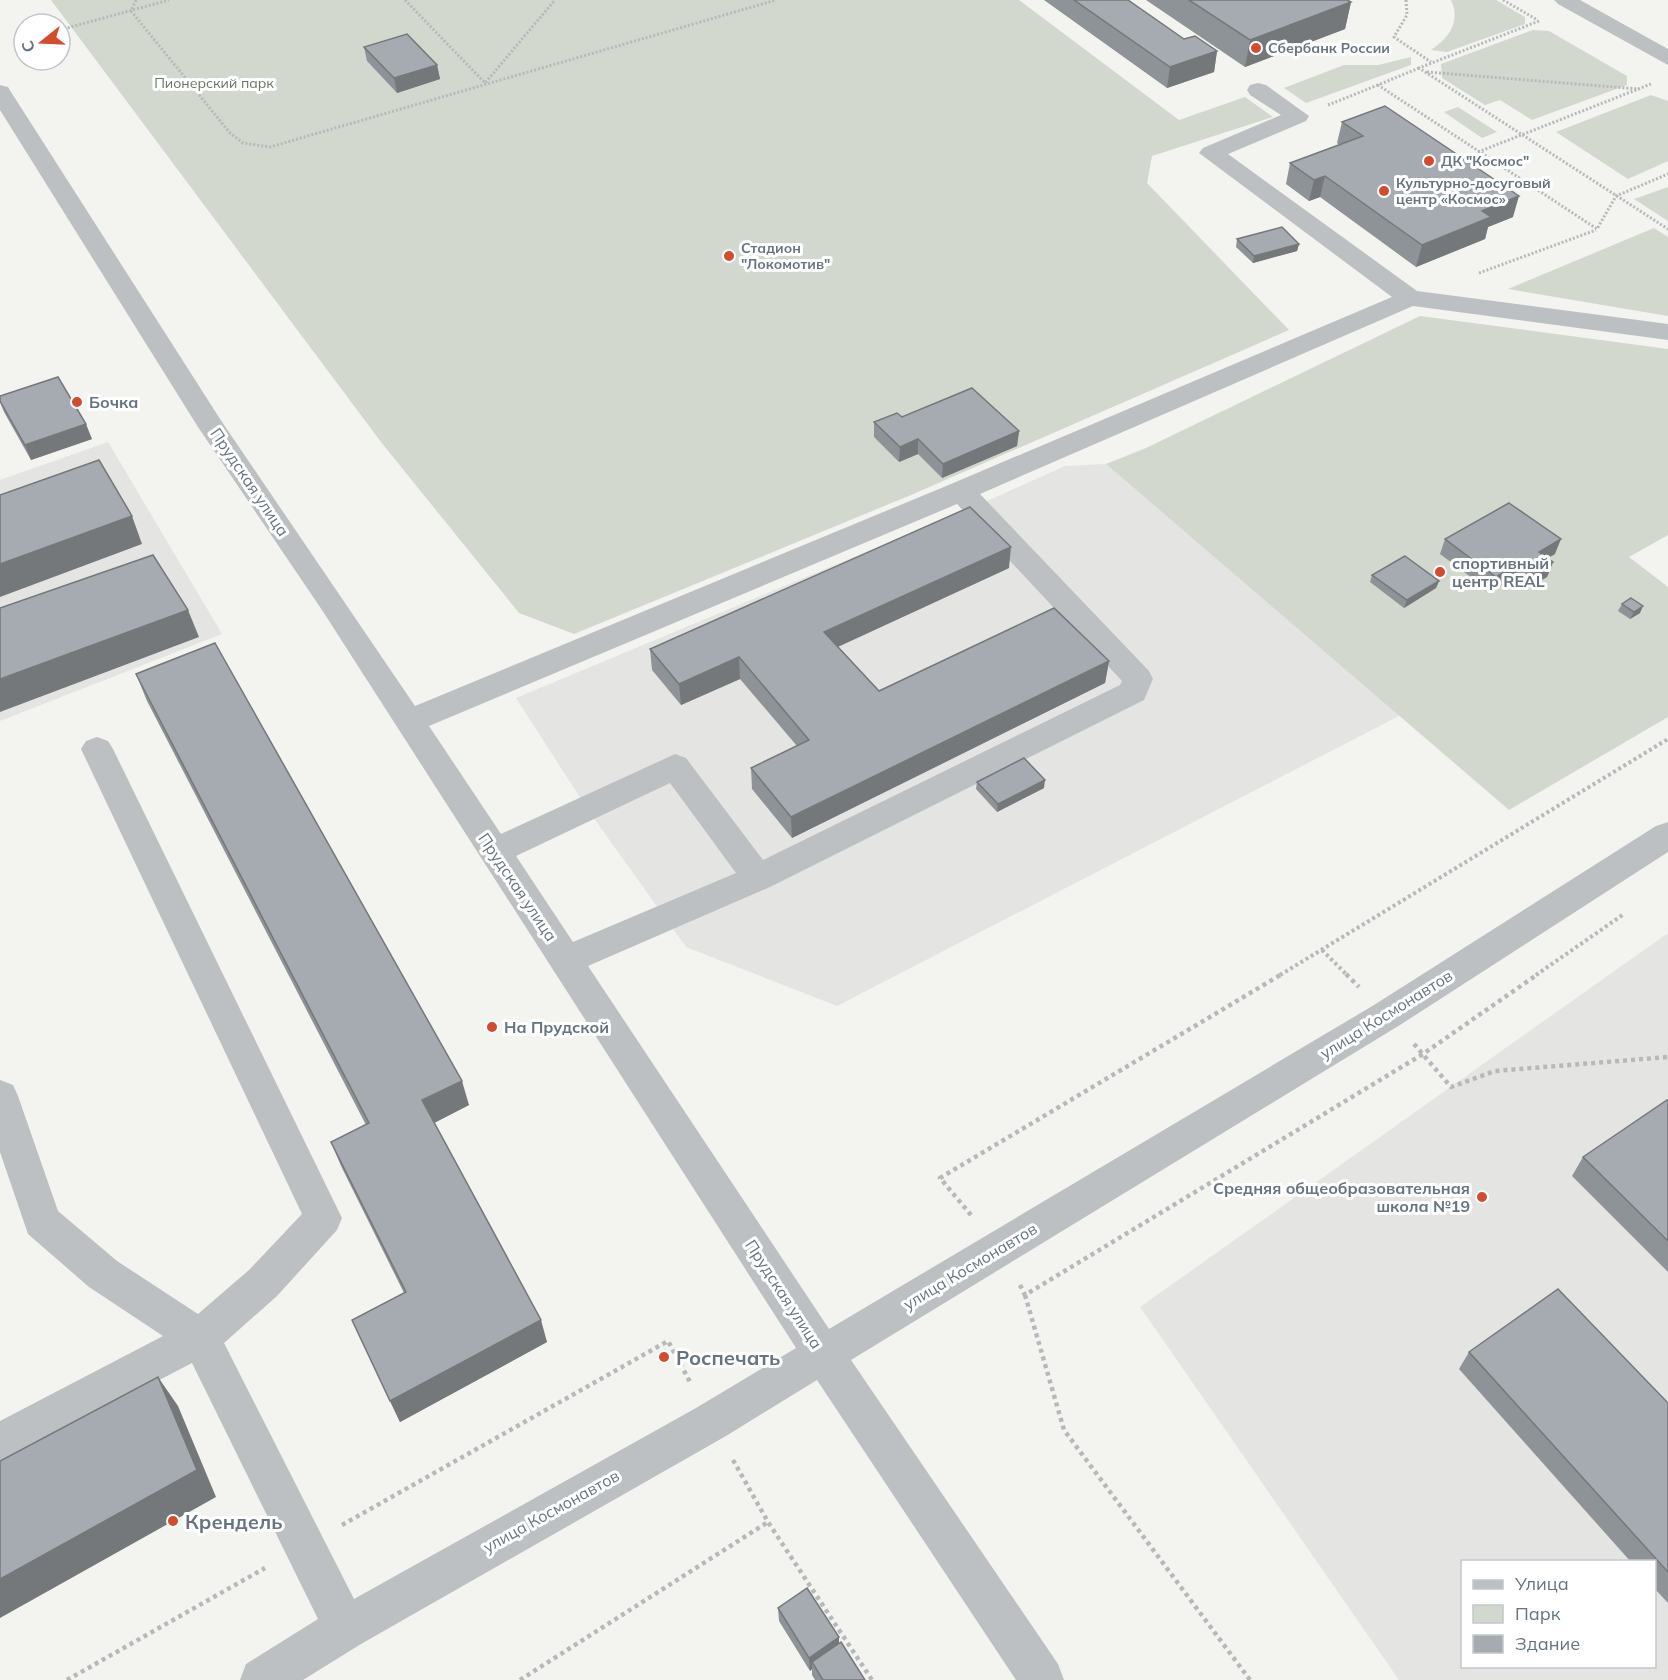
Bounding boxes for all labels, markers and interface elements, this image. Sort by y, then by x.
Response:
north arrow [12,12,72,72]
text: С [17,38,39,55]
place label: Сбербанк России [1268,39,1390,57]
marker: Сбербанк России [1249,41,1263,55]
park label: Пионерский парк [154,74,274,92]
place label: ДК "Космос" [1441,152,1529,170]
marker: ДК "Космос" [1422,154,1436,168]
place label: Культурно-досуговый центр «Космос» [1396,174,1551,208]
marker: Культурно-досуговый центр «Космос» [1377,184,1391,198]
place label: Стадион "Локомотив" [741,239,830,273]
marker: Стадион "Локомотив" [722,249,736,263]
place label: Бочка [89,392,138,412]
marker: Бочка [70,395,84,409]
street label: Прудская улица [206,424,294,540]
place label: спортивный центр REAL [1452,553,1549,591]
marker: спортивный центр REAL [1433,565,1447,579]
street label: Прудская улица [474,829,562,945]
street label: улица Космонавтов [1316,965,1456,1063]
place label: На Прудской [504,1017,609,1037]
marker: На Прудской [485,1020,499,1034]
place label: Средняя общеобразовательная школа №19 [1213,1178,1470,1216]
marker: Средняя общеобразовательная школа №19 [1475,1190,1489,1204]
street label: улица Космонавтов [899,1218,1041,1314]
street label: Прудская улица [741,1236,827,1352]
place label: Роспечать [676,1345,780,1370]
marker: Роспечать [657,1350,671,1364]
street label: улица Космонавтов [479,1465,623,1557]
place label: Крендель [185,1509,282,1534]
marker: Крендель [166,1514,180,1528]
legend [1461,1560,1656,1668]
text: Улица [1514,1572,1569,1595]
text: Парк [1515,1602,1561,1625]
text: Здание [1515,1632,1580,1655]

